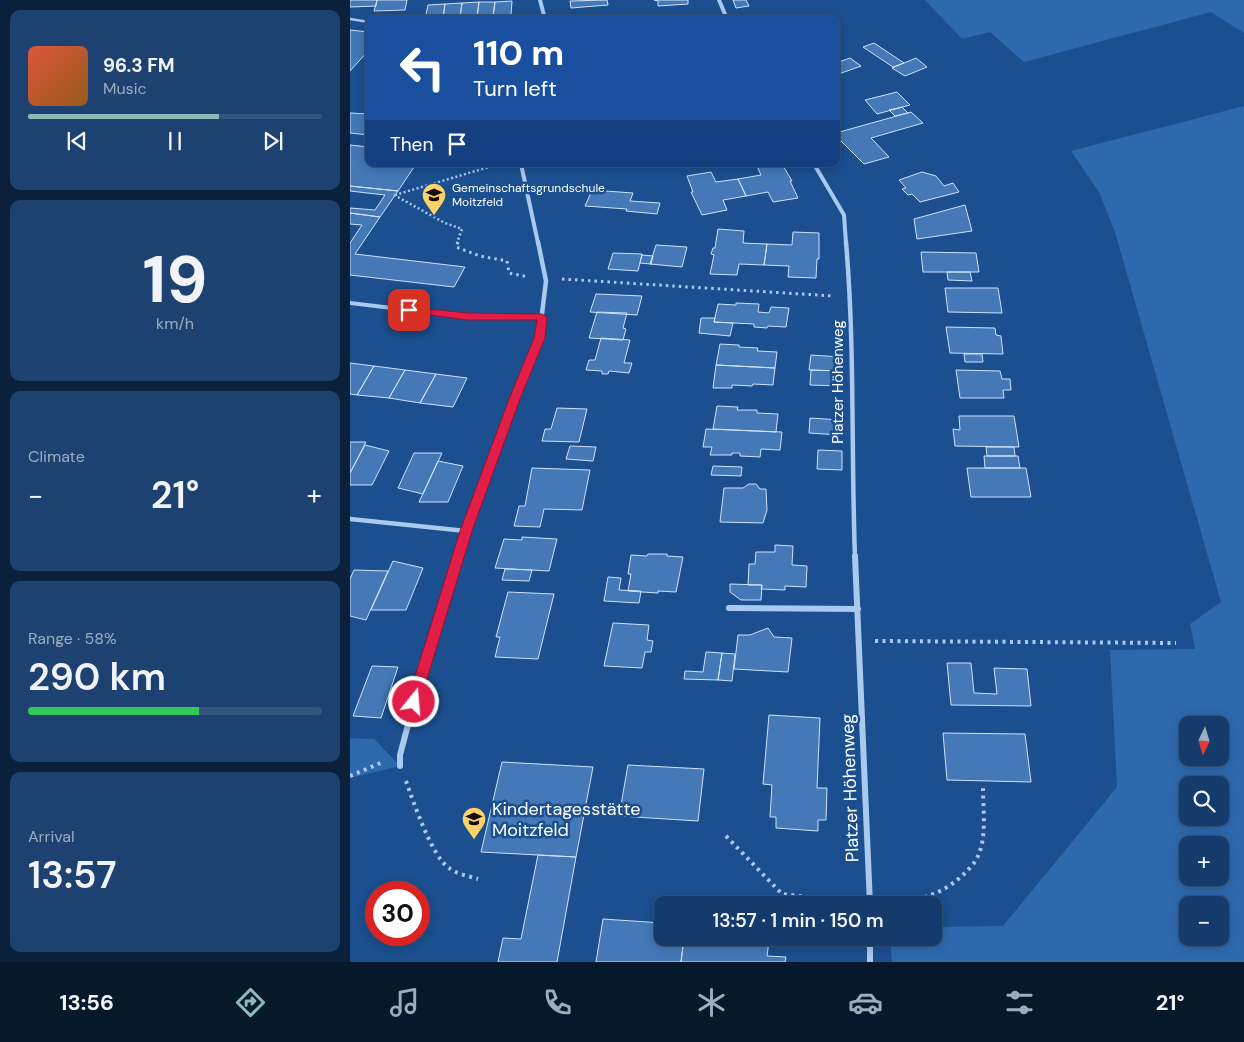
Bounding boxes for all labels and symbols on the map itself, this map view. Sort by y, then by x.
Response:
place label: Gemeinschaftsgrundschule Moitzfeld [452,180,605,210]
school or university icon: Gemeinschaftsgrundschule Moitzfeld [421,182,447,216]
pin [388,289,430,331]
street label: Platzer Höhenweg [828,320,848,444]
position arrow [387,675,439,727]
street label: Platzer Höhenweg [835,713,865,863]
north arrow [1179,716,1229,766]
place label: Kindertagesstätte Moitzfeld [492,797,640,842]
school or university icon: Kindertagesstätte Moitzfeld [461,806,487,840]
speed limit sign: 30 [365,881,430,946]

